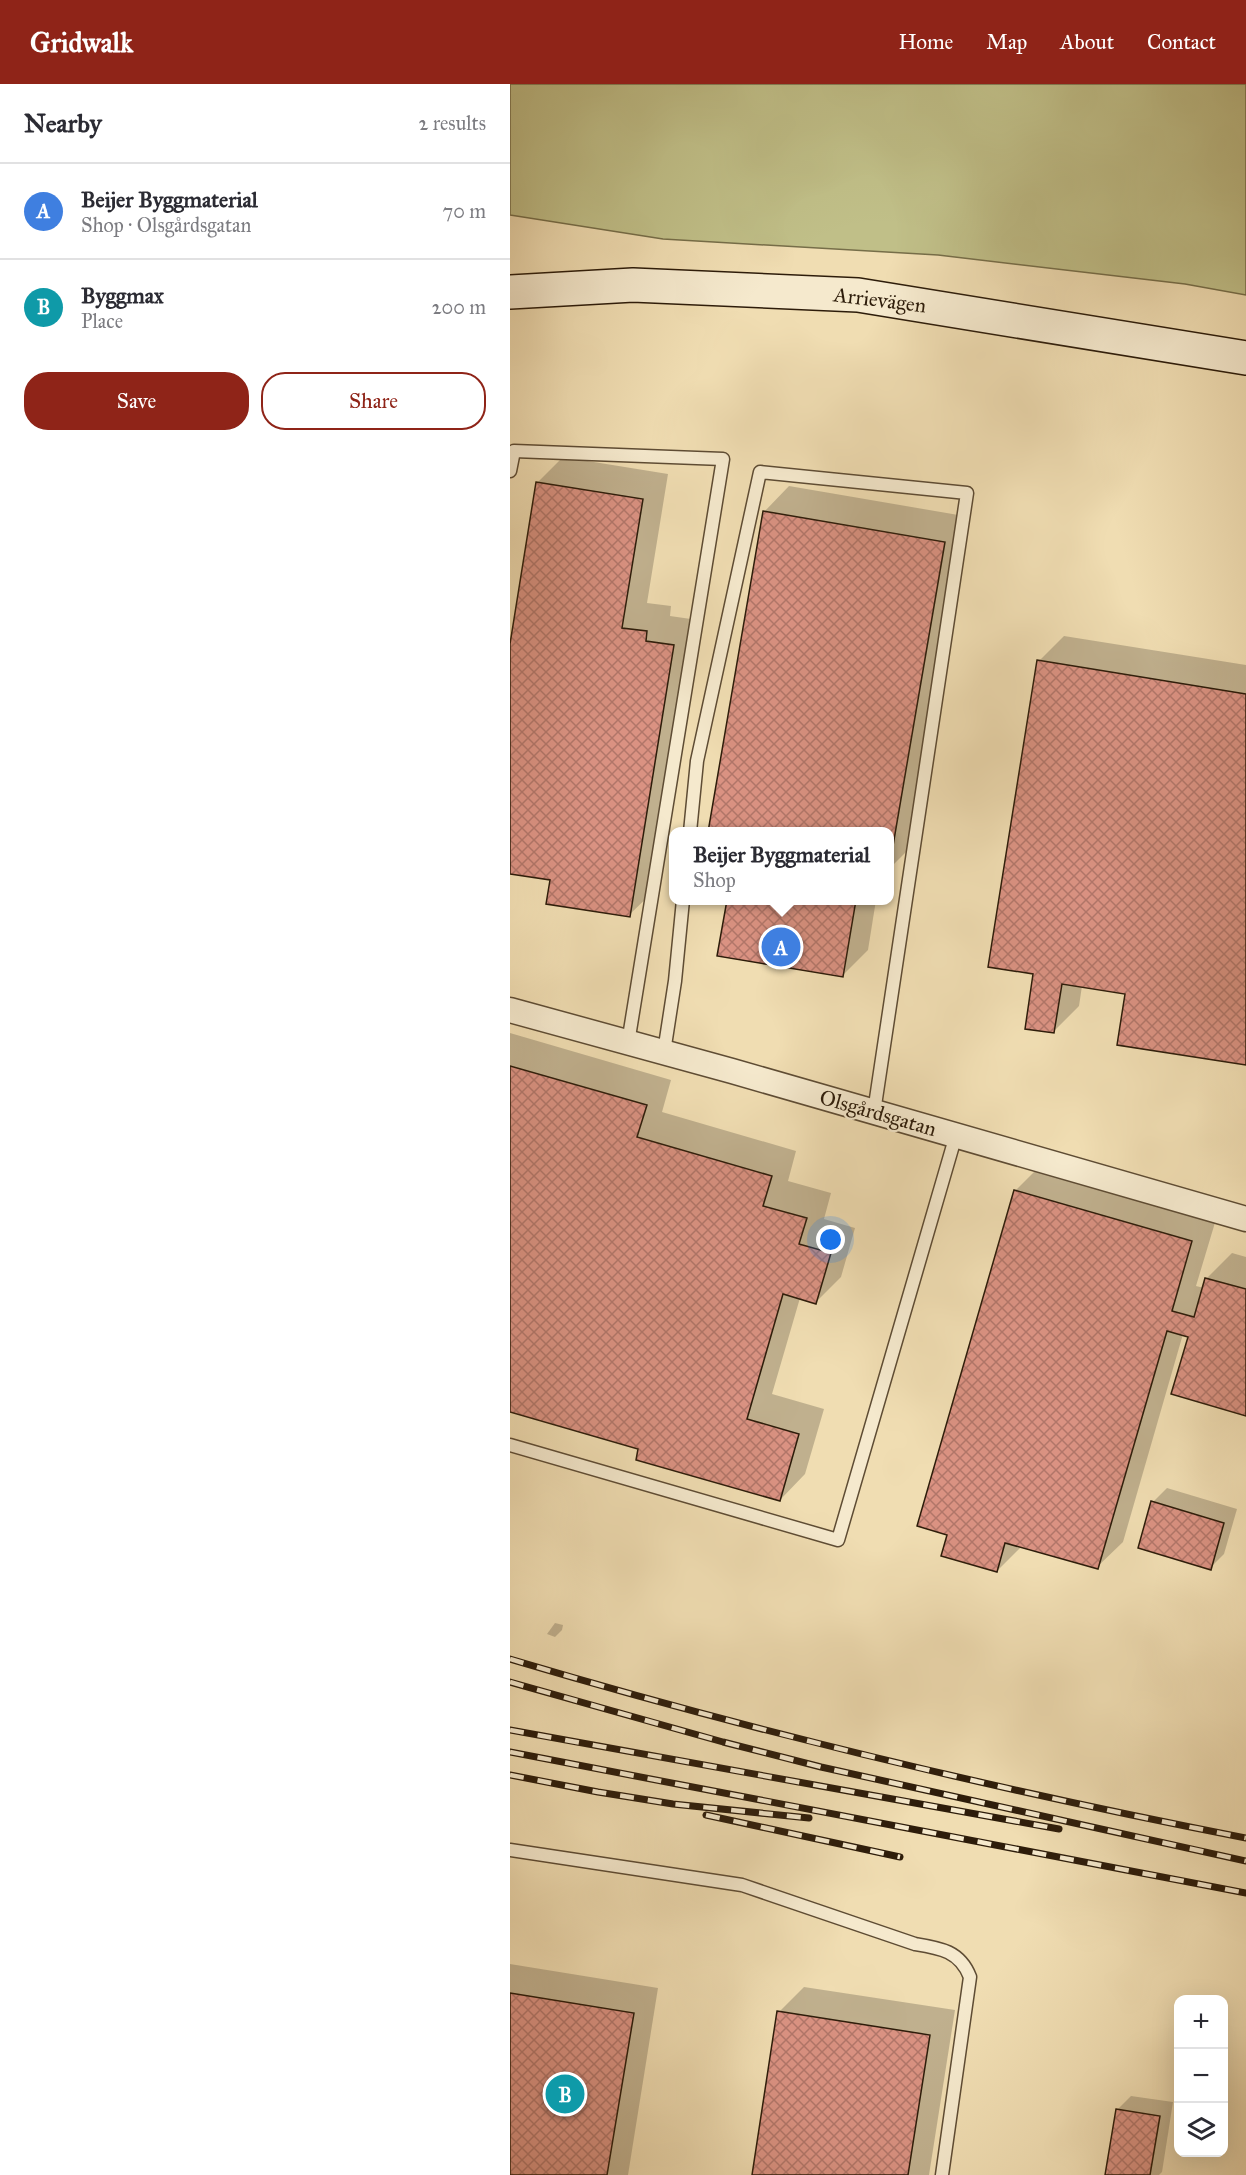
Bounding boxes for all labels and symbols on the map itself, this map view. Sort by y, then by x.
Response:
street label: Arrievägen [831,281,928,319]
pin: A [762,924,800,970]
street label: Olsgårdsgatan [817,1084,939,1142]
your location [816,1225,845,1254]
pin: B [546,2072,584,2116]

